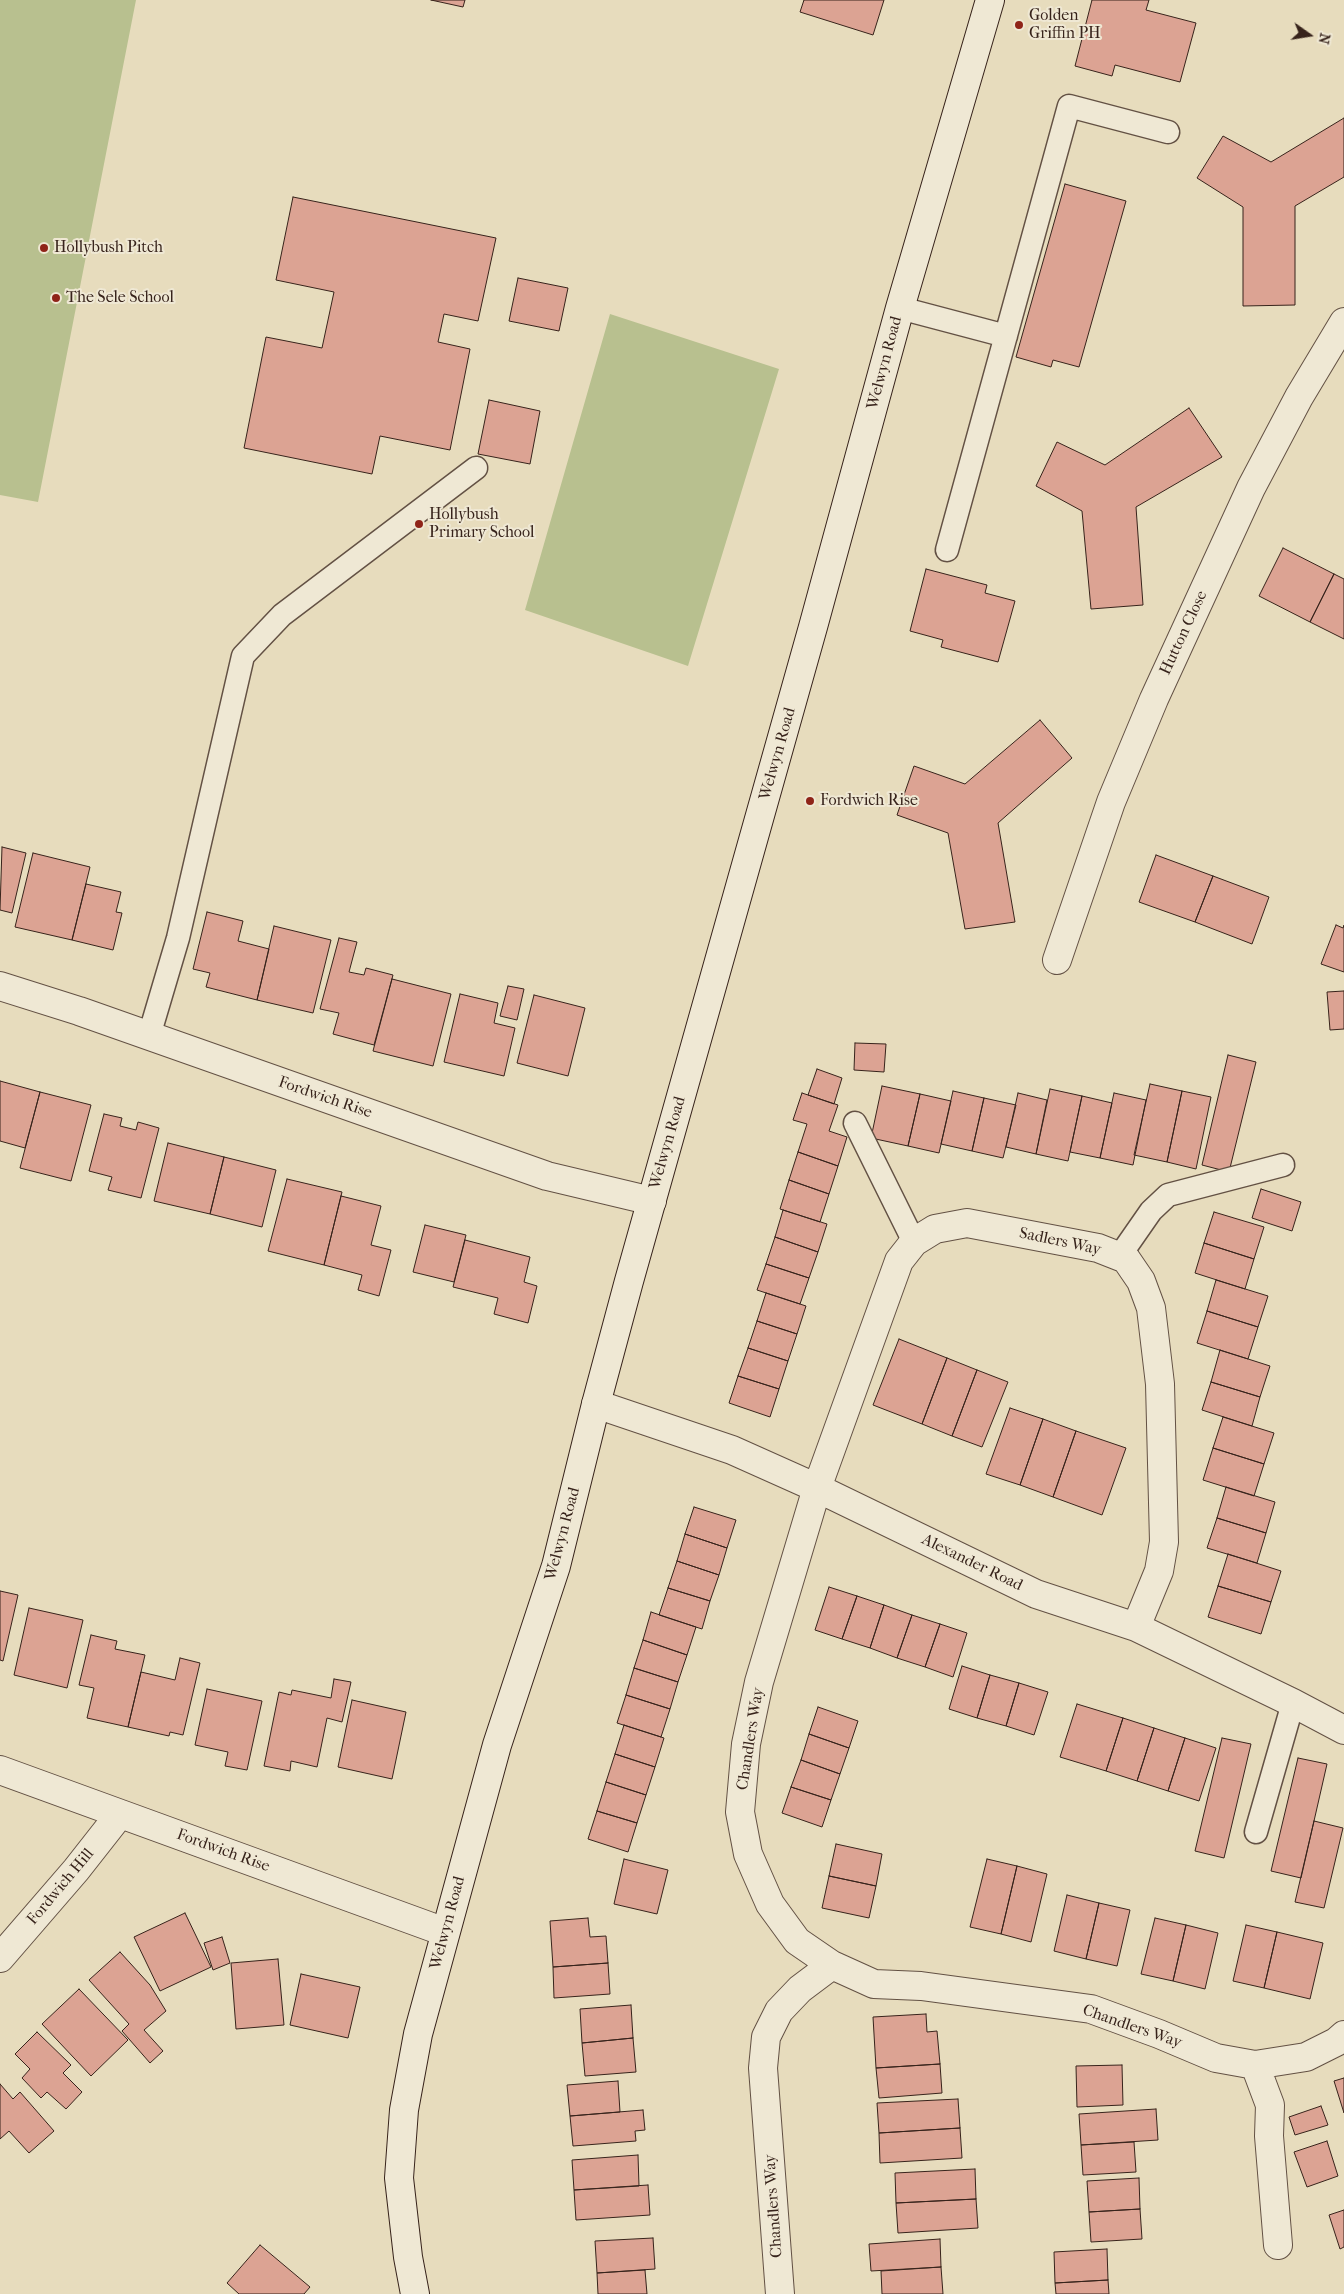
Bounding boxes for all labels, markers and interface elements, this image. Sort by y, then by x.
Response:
place label: Golden Griffin PH [1029,6,1101,44]
north arrow [1284,10,1334,60]
marker: Golden Griffin PH [1013,19,1025,31]
text: N [1315,31,1334,46]
place label: Hollybush Pitch [54,238,163,258]
marker: Hollybush Pitch [38,242,50,254]
place label: The Sele School [66,288,174,308]
marker: The Sele School [50,292,62,304]
street label: Welwyn Road [863,314,907,412]
place label: Hollybush Primary School [429,505,534,543]
marker: Hollybush Primary School [413,518,425,530]
street label: Hutton Close [1156,588,1212,678]
street label: Welwyn Road [756,705,800,803]
place label: Fordwich Rise [820,791,918,811]
marker: Fordwich Rise [804,795,816,807]
street label: Fordwich Rise [276,1073,374,1123]
street label: Welwyn Road [646,1094,690,1192]
street label: Sadlers Way [1017,1224,1103,1260]
street label: Welwyn Road [541,1485,585,1583]
street label: Alexander Road [918,1530,1026,1596]
street label: Chandlers Way [733,1686,769,1792]
street label: Fordwich Rise [174,1825,272,1877]
street label: Fordwich Hill [23,1845,99,1929]
street label: Welwyn Road [426,1874,470,1972]
street label: Chandlers Way [1080,2001,1184,2053]
street label: Chandlers Way [761,2154,787,2258]

